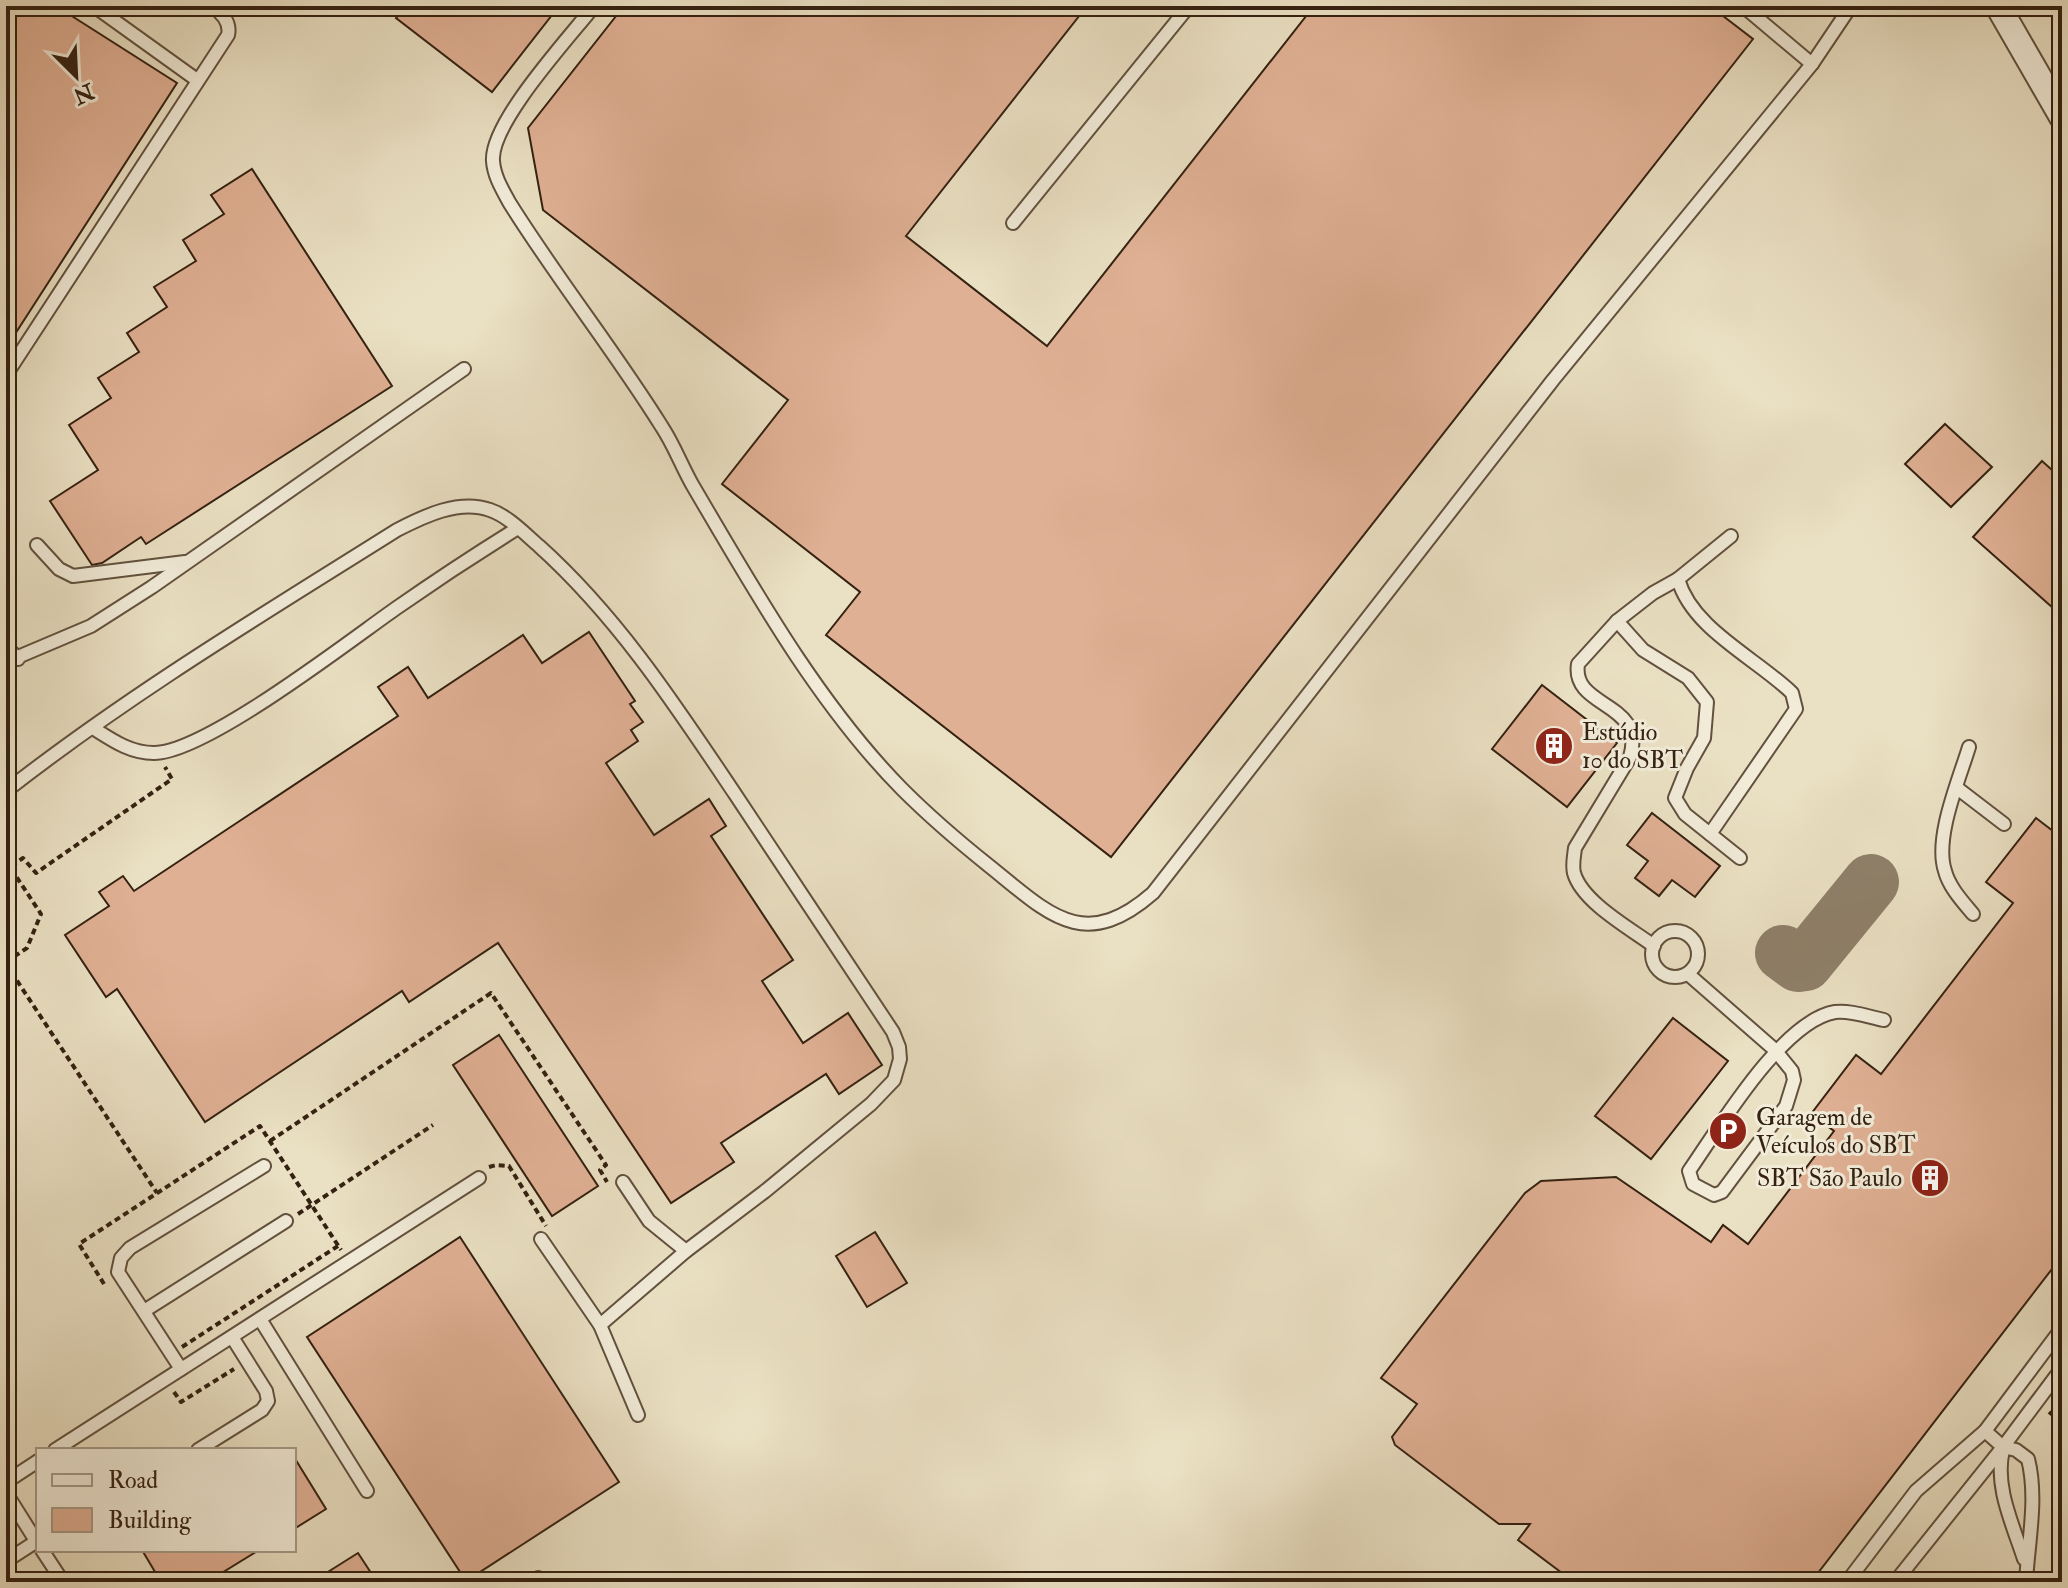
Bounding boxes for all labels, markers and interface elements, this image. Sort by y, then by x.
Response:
north arrow [36,36,116,116]
text: N [69,76,99,110]
place label: Estúdio 10 do SBT [1582,717,1683,776]
building icon: Estúdio 10 do SBT [1533,725,1575,767]
place label: Garagem de Veículos do SBT [1756,1102,1916,1161]
parking icon: Garagem de Veículos do SBT [1707,1110,1749,1152]
building icon: SBT São Paulo [1909,1157,1951,1199]
place label: SBT São Paulo [1757,1163,1902,1194]
legend [36,1448,296,1552]
text: Road [108,1465,158,1496]
text: Building [108,1505,192,1536]

